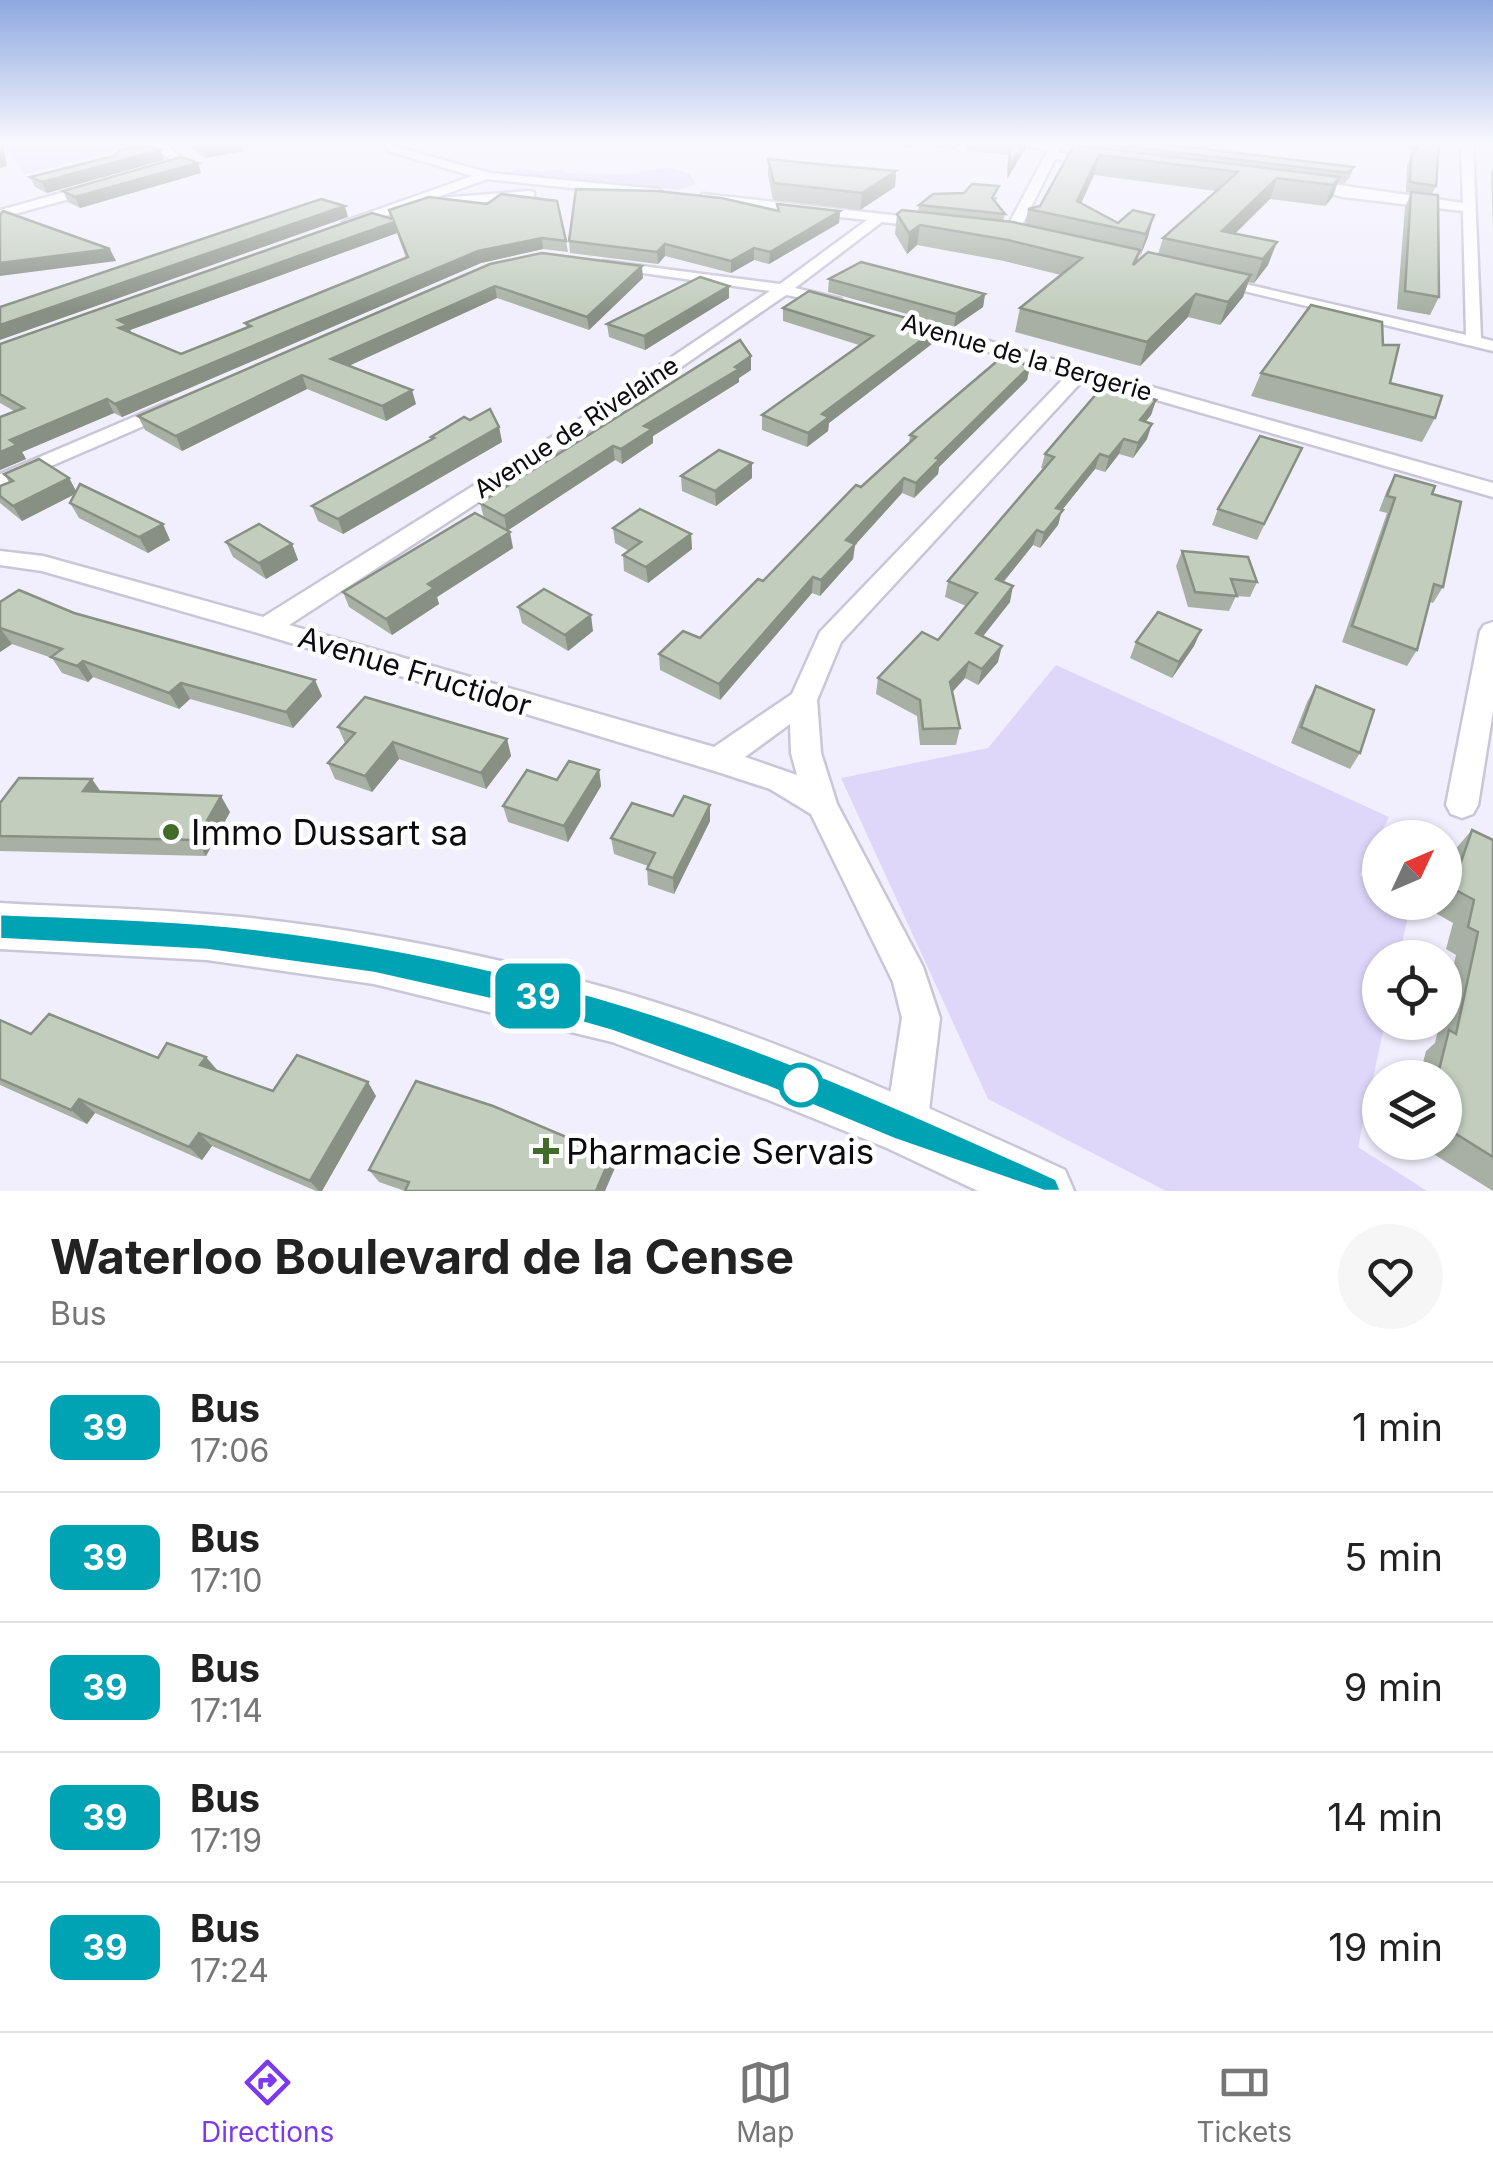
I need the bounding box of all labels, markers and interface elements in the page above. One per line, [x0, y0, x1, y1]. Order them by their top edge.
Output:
street label: Avenue de la Bergerie [898, 307, 1156, 407]
street label: Avenue de Rivelaine [468, 350, 684, 504]
street label: Avenue Fructidor [294, 618, 536, 724]
place label: Immo Dussart sa [191, 811, 468, 853]
north arrow [1362, 820, 1462, 920]
map controls [1362, 820, 1462, 1160]
marker: Immo Dussart sa [160, 821, 182, 843]
button: locate [1362, 940, 1462, 1040]
line badge: 39 [493, 964, 583, 1028]
text: 39 [515, 975, 561, 1017]
button: layers [1362, 1060, 1462, 1160]
unlabelled marker [780, 1064, 822, 1106]
place label: Pharmacie Servais [566, 1130, 874, 1172]
marker: Pharmacie Servais [535, 1140, 557, 1162]
button: heart [1338, 1224, 1443, 1329]
text: Waterloo Boulevard de la Cense [50, 1227, 794, 1286]
text: Bus [50, 1294, 107, 1333]
text: Bus [190, 1385, 260, 1431]
text: 1 min [1352, 1404, 1443, 1450]
text: 39 [82, 1406, 128, 1448]
text: 17:06 [190, 1431, 269, 1470]
text: Bus [190, 1515, 260, 1561]
text: 5 min [1344, 1534, 1443, 1580]
text: 39 [82, 1536, 128, 1578]
text: 17:10 [190, 1561, 262, 1600]
text: Bus [190, 1645, 260, 1691]
text: 9 min [1344, 1664, 1443, 1710]
text: 39 [82, 1666, 128, 1708]
text: 17:14 [190, 1691, 263, 1730]
text: Bus [190, 1775, 260, 1821]
text: 14 min [1327, 1794, 1443, 1840]
text: 39 [82, 1796, 128, 1838]
text: 17:19 [190, 1821, 262, 1860]
text: Bus [190, 1905, 260, 1951]
text: 19 min [1328, 1924, 1443, 1970]
text: 39 [82, 1926, 128, 1968]
text: 17:24 [190, 1951, 269, 1990]
tab: Directions [201, 2055, 334, 2149]
tab: Map [736, 2055, 794, 2149]
tab: Tickets [1196, 2055, 1292, 2149]

